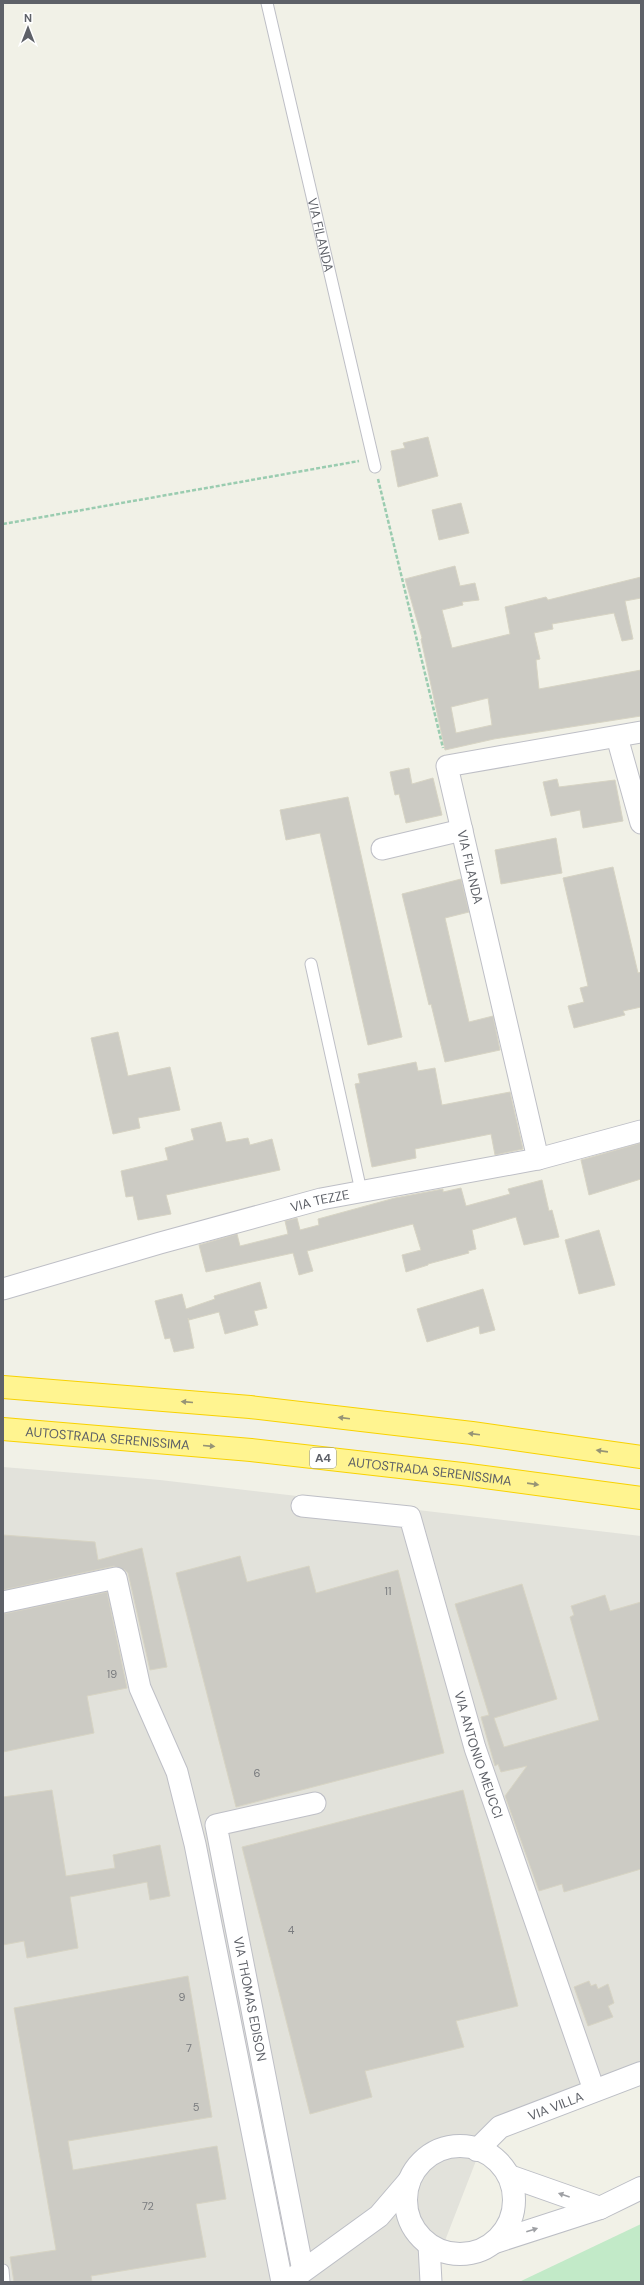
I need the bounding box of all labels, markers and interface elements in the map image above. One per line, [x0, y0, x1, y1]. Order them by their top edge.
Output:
north arrow [8, 8, 48, 48]
text: N [24, 11, 32, 25]
street label: VIA FILANDA [304, 196, 338, 274]
street label: VIA FILANDA [453, 828, 487, 906]
street label: VIA TEZZE [288, 1185, 351, 1216]
one-way arrow [181, 1399, 193, 1406]
one-way arrow [338, 1415, 351, 1422]
street label: AUTOSTRADA SERENISSIMA [25, 1422, 191, 1453]
one-way arrow [468, 1431, 480, 1437]
one-way arrow [203, 1443, 215, 1450]
road number: A4 [310, 1448, 336, 1468]
one-way arrow [596, 1448, 608, 1454]
street label: AUTOSTRADA SERENISSIMA [347, 1453, 513, 1489]
one-way arrow [527, 1481, 539, 1487]
house number: 11 [385, 1584, 391, 1598]
house number: 19 [107, 1667, 117, 1681]
street label: VIA ANTONIO MEUCCI [451, 1689, 507, 1820]
house number: 6 [254, 1766, 261, 1780]
house number: 4 [288, 1923, 295, 1937]
street label: VIA THOMAS EDISON [230, 1935, 270, 2063]
house number: 9 [179, 1990, 186, 2004]
house number: 7 [186, 2041, 192, 2055]
street label: VIA VILLA [525, 2087, 586, 2124]
house number: 5 [193, 2100, 200, 2114]
one-way arrow [557, 2192, 569, 2198]
house number: 72 [142, 2199, 154, 2213]
one-way arrow [526, 2227, 538, 2233]

